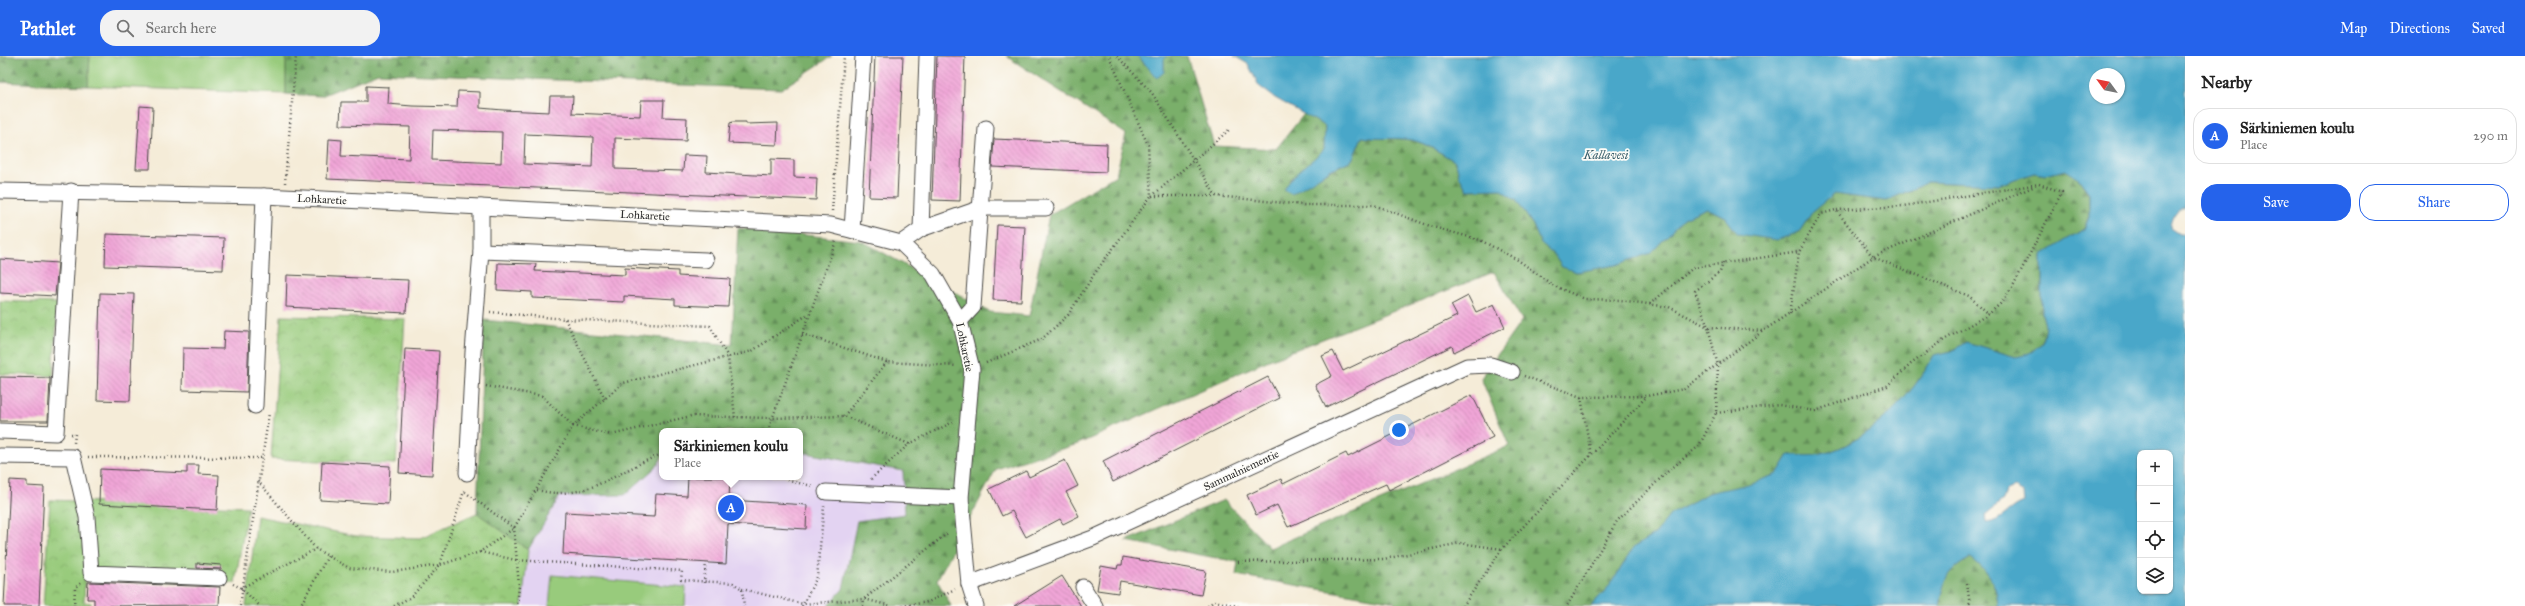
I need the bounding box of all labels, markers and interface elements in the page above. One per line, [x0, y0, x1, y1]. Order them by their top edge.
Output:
search box [100, 10, 380, 46]
text: Pathlet [20, 17, 76, 40]
icon: search [114, 17, 136, 39]
text: Search here [146, 19, 217, 37]
text: Map [2340, 20, 2367, 37]
text: Directions [2389, 20, 2450, 37]
text: Saved [2472, 20, 2505, 37]
north arrow [2089, 68, 2125, 104]
text: Nearby [2201, 72, 2252, 93]
text: Särkiniemen koulu [2240, 119, 2355, 137]
text: A [2211, 128, 2219, 144]
text: 290 m [2473, 128, 2508, 144]
text: Place [2240, 137, 2267, 153]
water label: Kallavesi [1583, 148, 1629, 162]
button: Save [2201, 184, 2351, 221]
button: Share [2359, 184, 2509, 221]
street label: Lohkaretie [297, 192, 348, 207]
street label: Lohkaretie [620, 208, 671, 223]
street label: Lohkaretie [953, 321, 976, 373]
your location [1389, 420, 1409, 440]
popup [659, 428, 803, 480]
text: Särkiniemen koulu [674, 437, 788, 455]
street label: Sammalniementie [1201, 447, 1281, 494]
map controls [2137, 450, 2173, 594]
button: + [2137, 450, 2173, 486]
text: Place [674, 455, 701, 471]
button: − [2137, 486, 2173, 522]
pin: A [718, 493, 744, 523]
button: locate [2137, 522, 2173, 558]
button: layers [2137, 558, 2173, 594]

